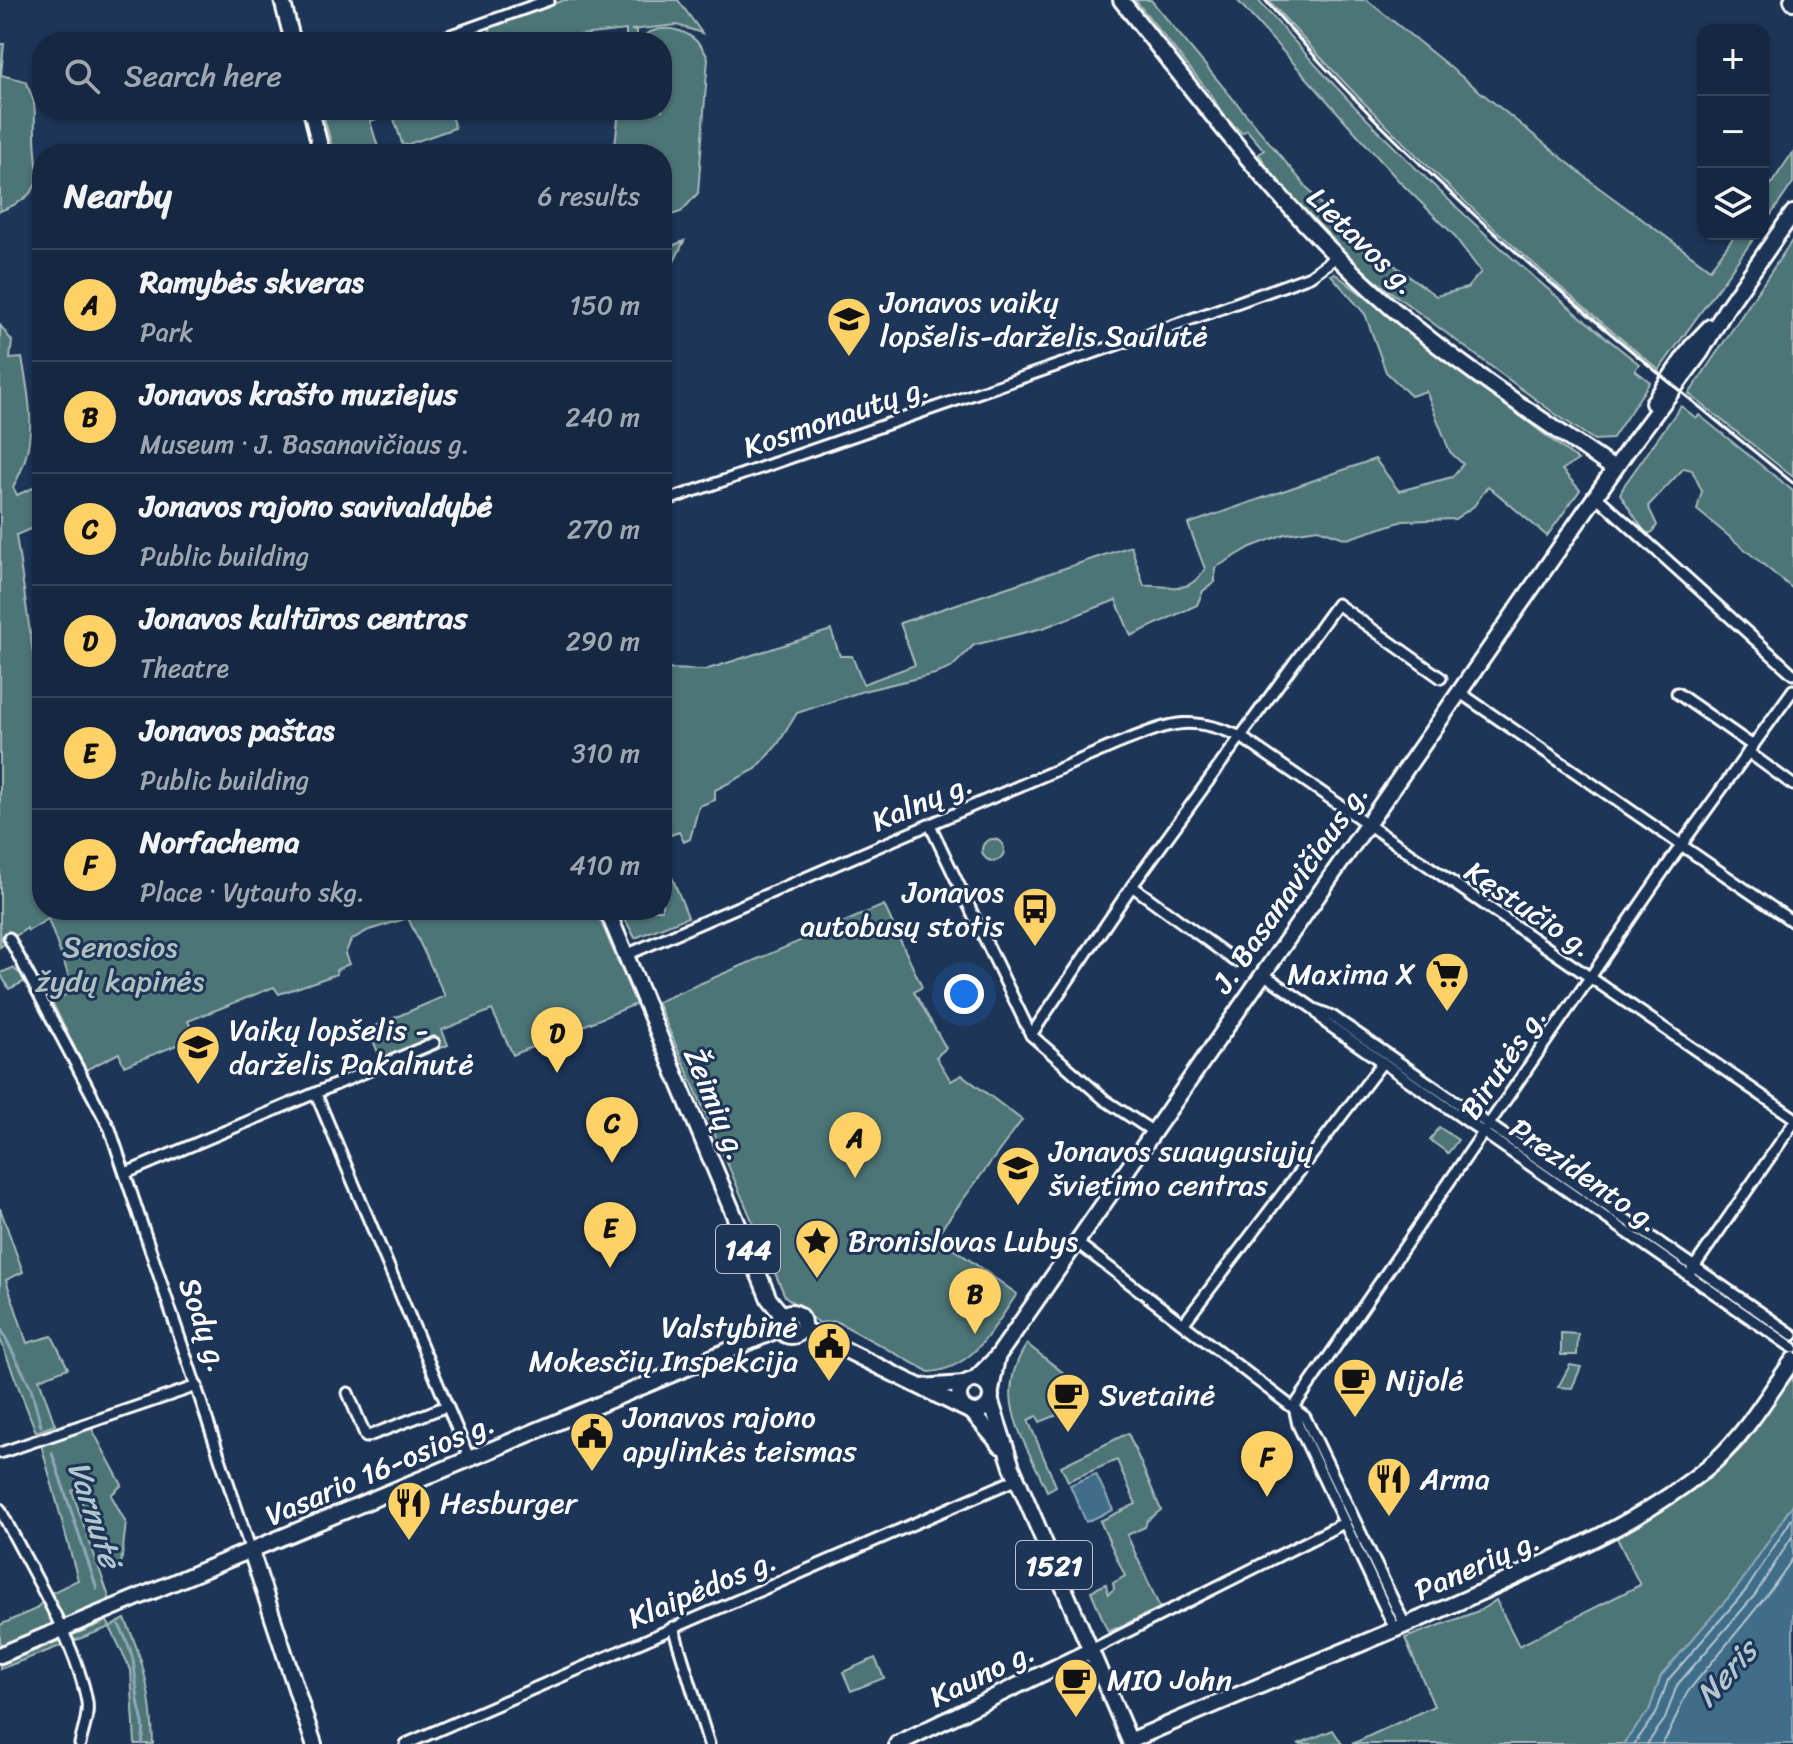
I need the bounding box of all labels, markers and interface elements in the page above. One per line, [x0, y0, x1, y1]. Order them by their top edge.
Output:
map controls [1697, 24, 1769, 240]
button: + [1697, 24, 1769, 96]
search box [32, 32, 672, 120]
text: Search here [124, 49, 282, 103]
icon: search [60, 54, 104, 98]
button: − [1697, 96, 1769, 168]
text: Nearby [64, 166, 172, 226]
button: layers [1697, 168, 1769, 240]
text: 6 results [538, 173, 640, 219]
street label: Lietavos g. [1293, 173, 1431, 309]
text: Ramybės skveras [140, 255, 364, 309]
place label: Jonavos vaikų lopšelis-darželis Saulutė [879, 275, 1208, 363]
text: A [81, 282, 99, 328]
text: 150 m [570, 282, 640, 328]
school or university icon: Jonavos vaikų lopšelis-darželis Saulutė [825, 295, 873, 358]
text: Park [140, 309, 193, 355]
street label: Kosmonautų g. [735, 360, 937, 474]
text: Jonavos krašto muziejus [140, 367, 457, 421]
text: B [82, 394, 98, 440]
text: 240 m [566, 394, 640, 440]
text: Museum · J. Basanavičiaus g. [140, 421, 470, 467]
text: Jonavos rajono savivaldybė [140, 479, 492, 533]
text: C [82, 506, 98, 552]
text: 270 m [567, 506, 640, 552]
text: Public building [140, 533, 309, 579]
text: Jonavos kultūros centras [140, 591, 467, 645]
text: D [82, 618, 98, 664]
text: 290 m [566, 618, 640, 664]
text: Theatre [140, 645, 229, 691]
text: Jonavos paštas [140, 703, 335, 757]
text: E [83, 730, 97, 776]
text: 310 m [571, 730, 640, 776]
street label: Kalnų g. [863, 756, 981, 848]
text: Public building [140, 757, 309, 803]
street label: J. Basanavičiaus g. [1196, 771, 1383, 1006]
text: Norfachema [140, 815, 300, 869]
text: F [83, 842, 97, 888]
text: 410 m [569, 842, 640, 888]
street label: Kęstučio g. [1453, 846, 1605, 972]
place label: Jonavos autobusų stotis [800, 865, 1005, 953]
text: Place · Vytauto skg. [140, 869, 365, 915]
bus stop icon: Jonavos autobusų stotis [1011, 885, 1059, 948]
park label: Senosios žydų kapinės [34, 920, 205, 1008]
place label: Maxima X [1287, 947, 1416, 1001]
supermarket icon: Maxima X [1423, 950, 1471, 1013]
your location [944, 974, 984, 1014]
street label: Birutės g. [1445, 995, 1561, 1131]
place label: Vaikų lopšelis - darželis Pakalnutė [229, 1003, 474, 1091]
pin: D [531, 1007, 583, 1073]
school or university icon: Vaikų lopšelis - darželis Pakalnutė [174, 1023, 222, 1086]
street label: Žeimių g. [668, 1038, 764, 1170]
pin: C [586, 1097, 638, 1163]
street label: Prezidento g. [1498, 1103, 1672, 1247]
pin: A [829, 1112, 881, 1178]
place label: Jonavos suaugusiųjų švietimo centras [1048, 1124, 1313, 1212]
school or university icon: Jonavos suaugusiųjų švietimo centras [994, 1144, 1042, 1207]
pin: E [584, 1202, 636, 1268]
place label: Bronislovas Lubys [848, 1214, 1079, 1268]
place icon: Bronislovas Lubys [793, 1217, 841, 1280]
road number: 144 [716, 1225, 780, 1273]
pin: B [949, 1268, 1001, 1334]
street label: Sodų g. [163, 1270, 245, 1380]
place label: Valstybinė Mokesčių Inspekcija [529, 1300, 798, 1388]
public building icon: Valstybinė Mokesčių Inspekcija [805, 1320, 853, 1383]
place label: Nijolė [1386, 1353, 1464, 1407]
cafe icon: Nijolė [1331, 1356, 1379, 1419]
place label: Svetainė [1099, 1368, 1215, 1422]
cafe icon: Svetainė [1044, 1371, 1092, 1434]
place label: Jonavos rajono apylinkės teismas [622, 1390, 857, 1478]
street label: Vasario 16-osios g. [256, 1396, 504, 1542]
public building icon: Jonavos rajono apylinkės teismas [568, 1410, 616, 1473]
pin: F [1241, 1431, 1293, 1497]
place label: Arma [1419, 1452, 1490, 1506]
water label: Varnutė [50, 1453, 140, 1578]
restaurant icon: Arma [1365, 1455, 1413, 1518]
place label: Hesburger [440, 1476, 578, 1530]
restaurant icon: Hesburger [385, 1479, 433, 1542]
street label: Panerių g. [1405, 1513, 1549, 1617]
street label: Klaipėdos g. [619, 1533, 785, 1645]
road number: 1521 [1016, 1541, 1092, 1589]
water label: Neris [1680, 1624, 1775, 1720]
street label: Kauno g. [920, 1625, 1044, 1723]
place label: MIO John [1107, 1653, 1232, 1707]
cafe icon: MIO John [1052, 1656, 1100, 1719]

